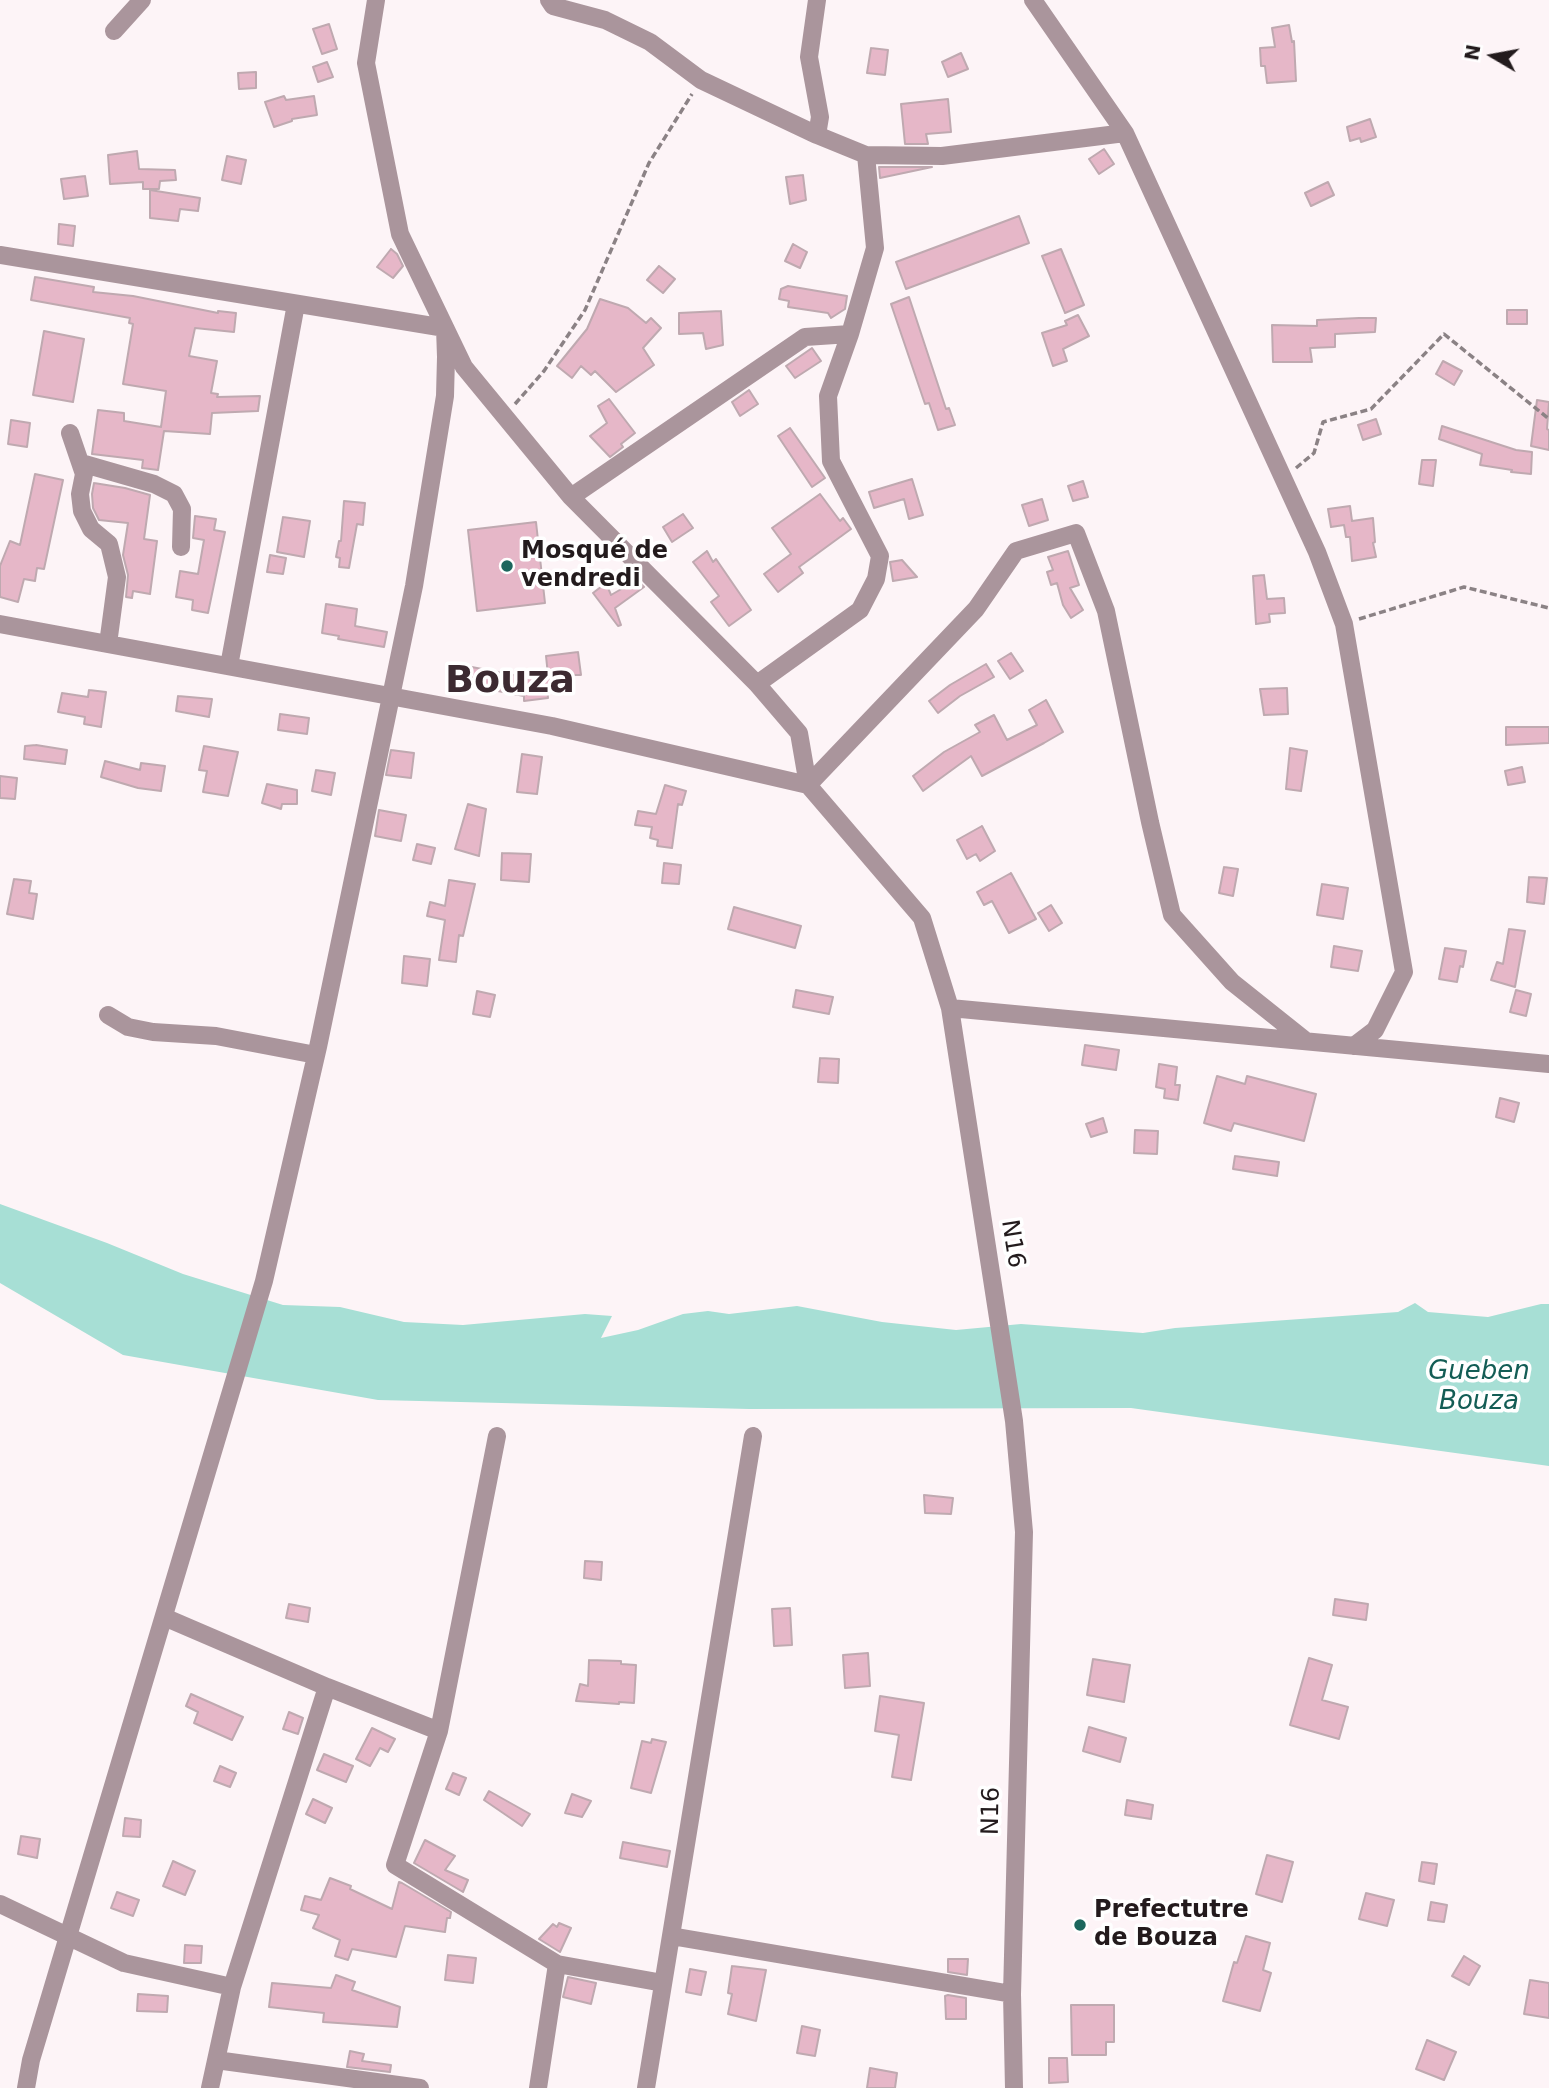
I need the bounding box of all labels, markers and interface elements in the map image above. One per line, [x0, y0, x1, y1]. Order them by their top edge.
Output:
north arrow [1458, 21, 1528, 91]
text: N [1460, 43, 1485, 62]
place label: Mosqué de vendredi [521, 538, 668, 594]
marker: Mosqué de vendredi [499, 558, 515, 574]
district label: Bouza [445, 659, 575, 705]
street label: N16 [994, 1218, 1030, 1270]
water label: Gueben Bouza [1428, 1356, 1530, 1418]
street label: N16 [977, 1787, 1007, 1835]
place label: Prefectutre de Bouza [1094, 1897, 1249, 1953]
marker: Prefectutre de Bouza [1072, 1917, 1088, 1933]

